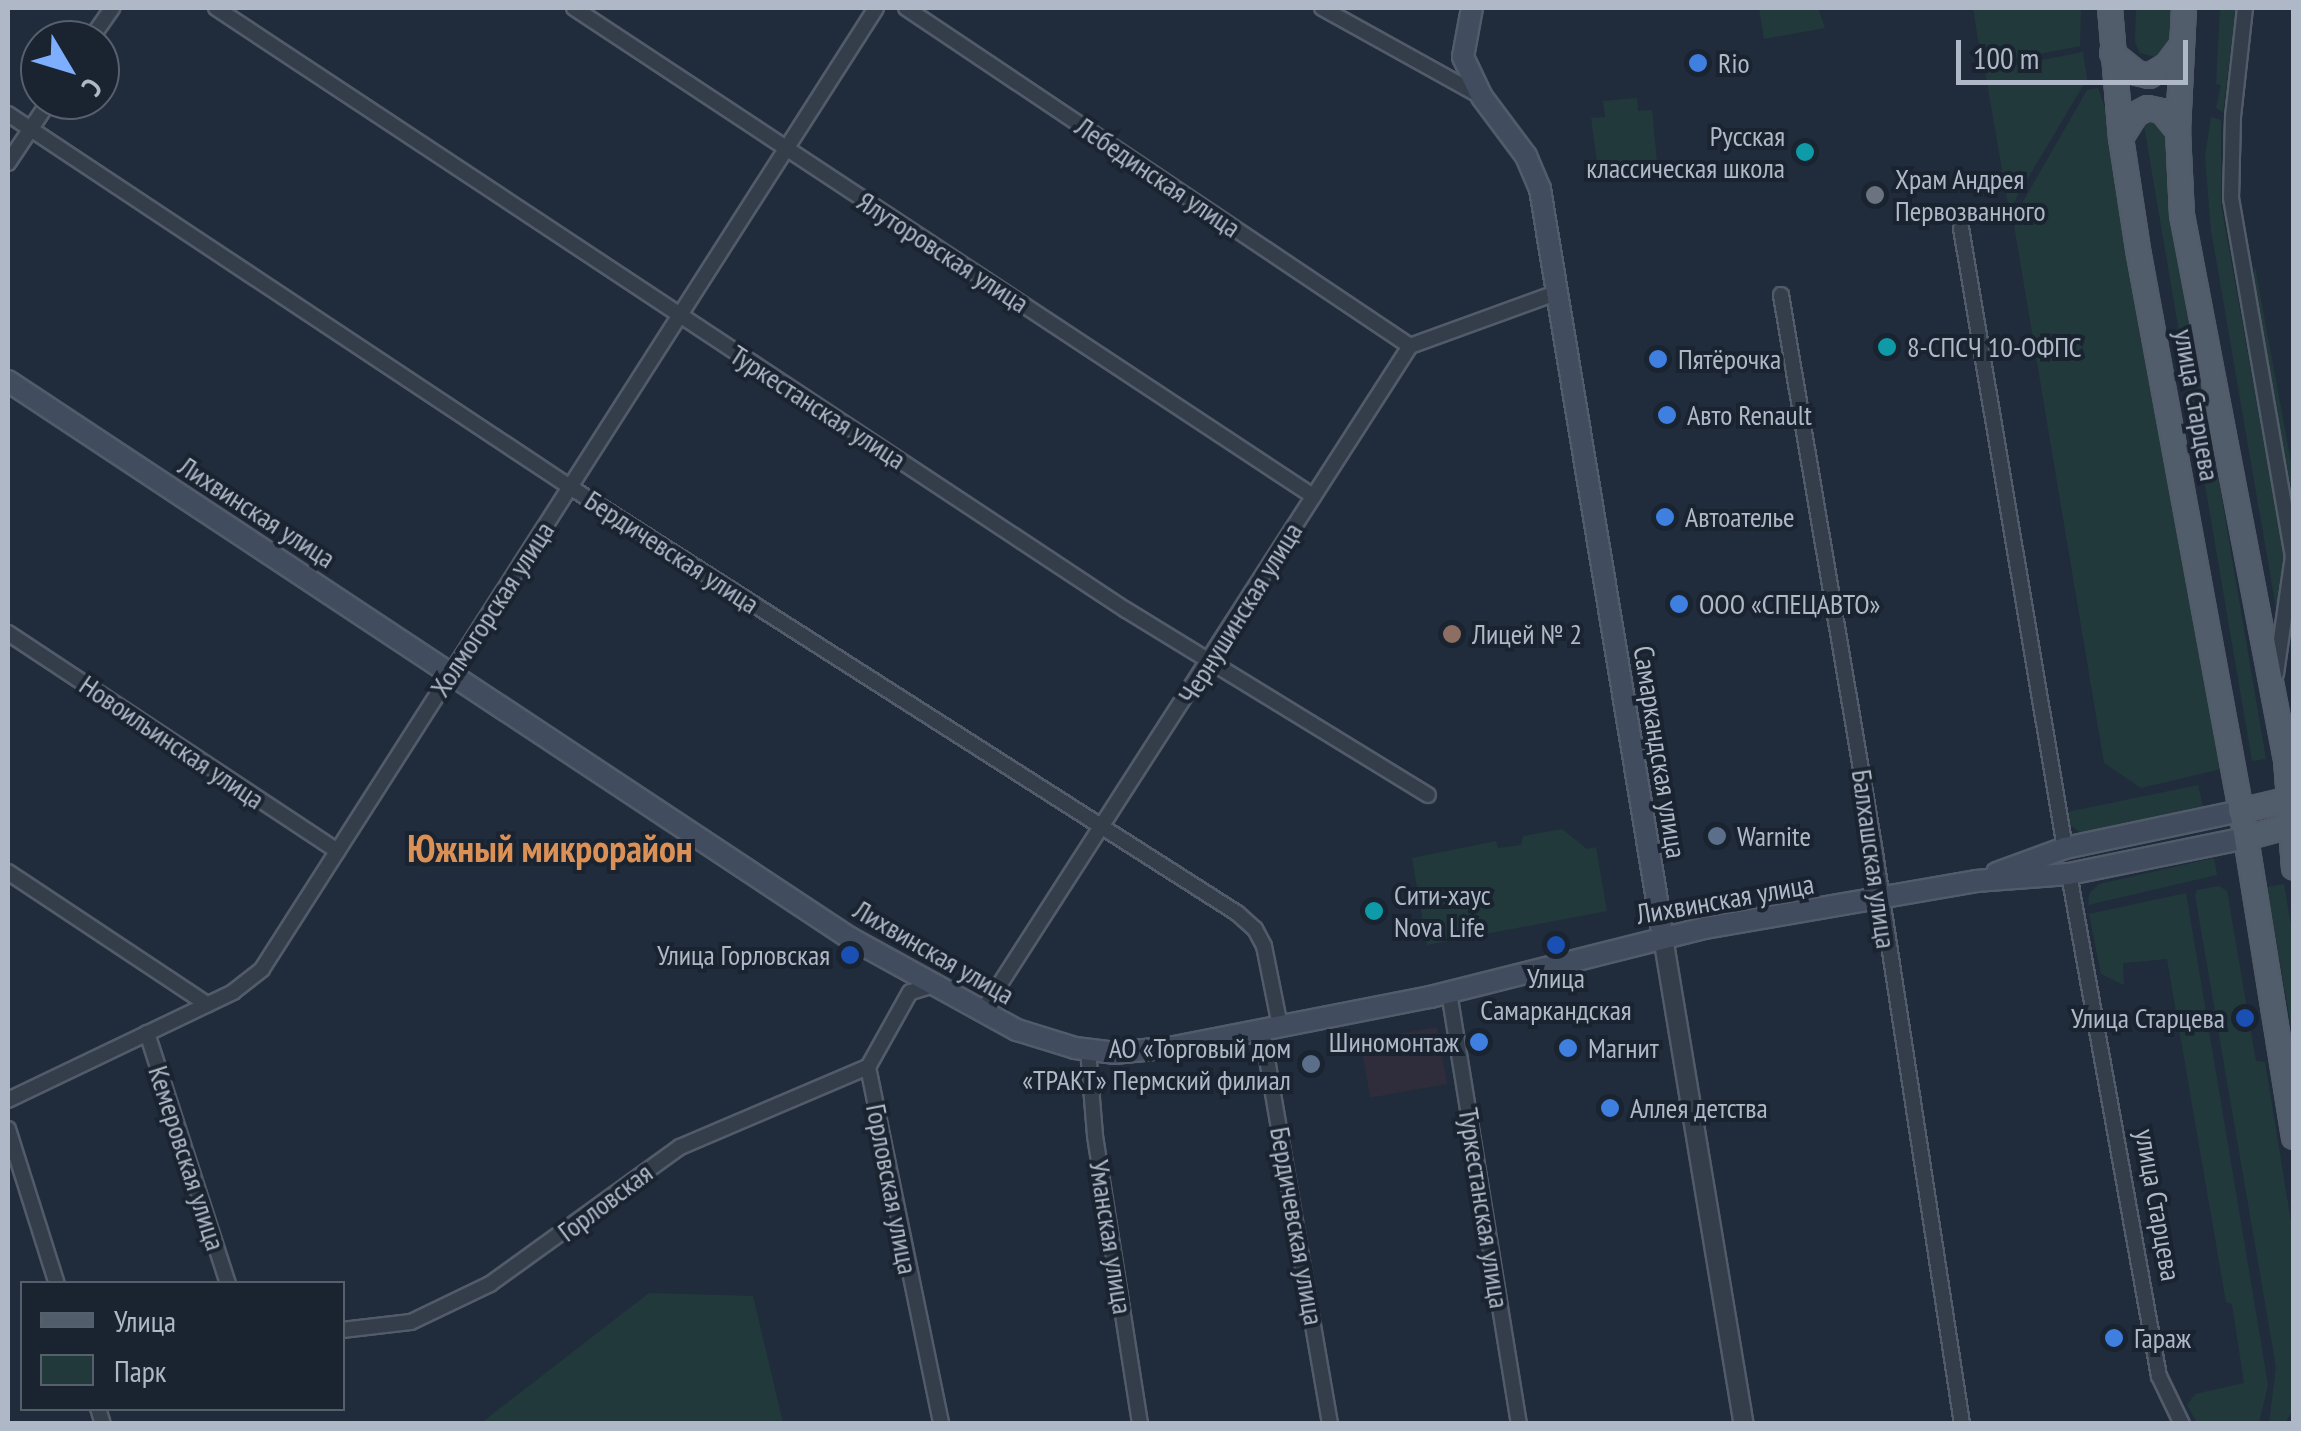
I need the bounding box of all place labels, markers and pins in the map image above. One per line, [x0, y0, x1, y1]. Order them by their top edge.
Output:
place label: Rio [1718, 46, 1750, 80]
marker: Rio [1687, 52, 1709, 74]
place label: Русская классическая школа [1586, 119, 1785, 185]
marker: Русская классическая школа [1794, 141, 1816, 163]
place label: Храм Андрея Первозванного [1895, 162, 2046, 228]
marker: Храм Андрея Первозванного [1864, 184, 1886, 206]
place label: 8-СПСЧ 10-ОФПС [1907, 330, 2082, 364]
marker: 8-СПСЧ 10-ОФПС [1876, 336, 1898, 358]
place label: Пятёрочка [1678, 342, 1781, 376]
marker: Пятёрочка [1647, 348, 1669, 370]
place label: Авто Renault [1687, 398, 1812, 432]
marker: Авто Renault [1656, 404, 1678, 426]
place label: Автоателье [1685, 500, 1794, 534]
marker: Автоателье [1654, 506, 1676, 528]
place label: ООО «СПЕЦАВТО» [1699, 587, 1880, 621]
marker: ООО «СПЕЦАВТО» [1668, 593, 1690, 615]
place label: Лицей № 2 [1472, 617, 1582, 651]
marker: Лицей № 2 [1441, 623, 1463, 645]
place label: Warnite [1737, 819, 1811, 853]
marker: Warnite [1706, 825, 1728, 847]
place label: Сити-хаус Nova Life [1394, 878, 1491, 944]
marker: Сити-хаус Nova Life [1363, 900, 1385, 922]
marker: Улица Самаркандская [1545, 934, 1567, 956]
place label: Улица Горловская [657, 938, 830, 972]
marker: Улица Горловская [839, 944, 861, 966]
place label: Улица Самаркандская [1480, 961, 1632, 1027]
place label: Улица Старцева [2071, 1001, 2225, 1035]
marker: Улица Старцева [2234, 1007, 2256, 1029]
place label: Шинoмонтаж [1329, 1025, 1459, 1059]
place label: АО «Торговый дом «ТРАКТ» Пермский филиал [1022, 1031, 1291, 1097]
marker: Шинoмонтаж [1468, 1031, 1490, 1053]
place label: Магнит [1588, 1031, 1659, 1065]
marker: Магнит [1557, 1037, 1579, 1059]
marker: АО «Торговый дом «ТРАКТ» Пермский филиал [1300, 1053, 1322, 1075]
place label: Аллея детства [1630, 1091, 1768, 1125]
marker: Аллея детства [1599, 1097, 1621, 1119]
place label: Гараж [2134, 1321, 2191, 1355]
marker: Гараж [2103, 1327, 2125, 1349]

